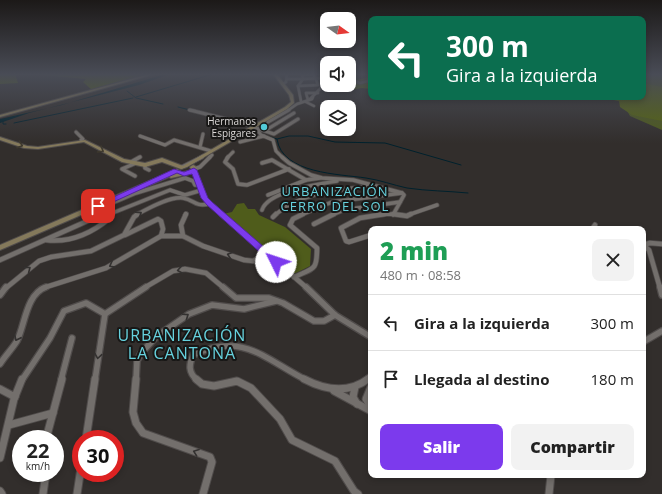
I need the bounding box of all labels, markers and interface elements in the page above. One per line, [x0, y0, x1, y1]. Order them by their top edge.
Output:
north arrow [320, 12, 356, 48]
map controls [320, 12, 356, 136]
text: 300 m [446, 27, 529, 65]
icon: left [380, 32, 432, 84]
button: sound [320, 56, 356, 92]
text: Gira a la izquierda [446, 63, 598, 87]
button: layers [320, 100, 356, 136]
place label: Hermanos Espigares [207, 114, 256, 140]
marker: Hermanos Espigares [259, 122, 269, 132]
one-way arrow [16, 140, 23, 149]
one-way arrow [97, 145, 104, 152]
district label: URBANIZACIÓN CERRO DEL SOL [281, 182, 389, 215]
pin [81, 189, 115, 223]
icon: arrive [87, 195, 109, 217]
one-way arrow [135, 211, 142, 218]
text: 2 min [380, 234, 448, 267]
button: close [592, 239, 634, 281]
position arrow [255, 241, 297, 283]
one-way arrow [227, 251, 234, 260]
one-way arrow [109, 260, 116, 267]
one-way arrow [176, 265, 183, 274]
one-way arrow [24, 266, 31, 273]
text: 480 m · 08:58 [380, 266, 461, 284]
icon: left [380, 312, 402, 334]
text: Gira a la izquierda [414, 313, 550, 333]
text: 300 m [590, 313, 634, 333]
one-way arrow [182, 314, 189, 321]
district label: URBANIZACIÓN LA CANTONA [118, 324, 246, 364]
one-way arrow [14, 333, 22, 341]
one-way arrow [94, 353, 103, 359]
icon: arrive [380, 368, 402, 390]
text: Llegada al destino [414, 369, 549, 389]
text: 180 m [590, 369, 634, 389]
button: Salir [380, 424, 503, 470]
button: Compartir [511, 424, 634, 470]
speed limit sign: 30 [72, 430, 124, 482]
text: 22 [27, 437, 49, 464]
one-way arrow [193, 449, 200, 457]
text: km/h [26, 459, 50, 473]

